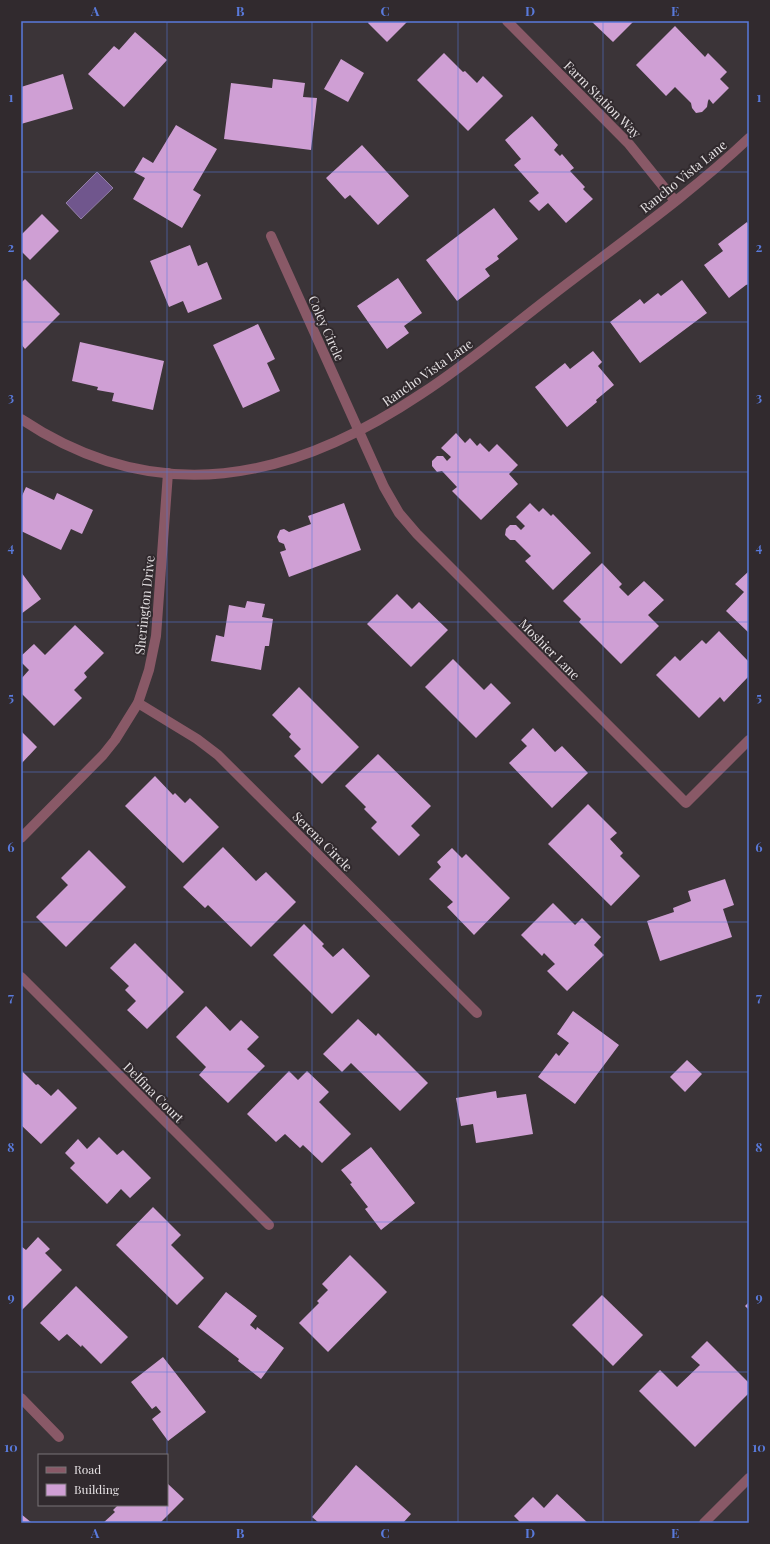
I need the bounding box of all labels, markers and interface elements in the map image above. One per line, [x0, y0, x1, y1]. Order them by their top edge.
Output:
text: A [90, 2, 100, 19]
text: B [236, 2, 245, 19]
text: C [380, 2, 390, 19]
text: D [525, 2, 535, 19]
text: E [671, 2, 679, 19]
street label: Farm Station Way [561, 57, 646, 142]
text: 1 [9, 88, 14, 105]
text: 1 [757, 88, 762, 105]
street label: Rancho Vista Lane [636, 136, 730, 216]
text: 2 [8, 238, 15, 255]
text: 2 [756, 238, 763, 255]
street label: Coley Circle [305, 292, 349, 364]
street label: Rancho Vista Lane [378, 334, 476, 410]
text: 3 [8, 388, 14, 405]
text: 3 [756, 388, 762, 405]
text: 4 [8, 538, 15, 555]
text: 4 [756, 538, 763, 555]
street label: Sherington Drive [130, 554, 158, 656]
street label: Moshier Lane [516, 615, 584, 683]
text: 5 [8, 688, 14, 705]
text: 5 [756, 688, 762, 705]
street label: Serena Circle [289, 807, 357, 875]
text: 6 [7, 838, 15, 855]
text: 6 [755, 838, 763, 855]
text: 7 [8, 988, 14, 1005]
text: 7 [756, 988, 762, 1005]
street label: Delfina Court [120, 1058, 188, 1126]
text: 8 [7, 1138, 15, 1155]
text: 8 [755, 1138, 763, 1155]
text: 9 [7, 1288, 15, 1305]
text: 9 [755, 1288, 763, 1305]
text: 10 [4, 1438, 18, 1455]
text: 10 [752, 1438, 766, 1455]
legend [38, 1454, 168, 1506]
text: Road [74, 1461, 101, 1477]
text: Building [74, 1481, 120, 1497]
text: A [90, 1524, 100, 1541]
text: B [236, 1524, 245, 1541]
text: C [380, 1524, 390, 1541]
text: D [525, 1524, 535, 1541]
text: E [671, 1524, 679, 1541]

